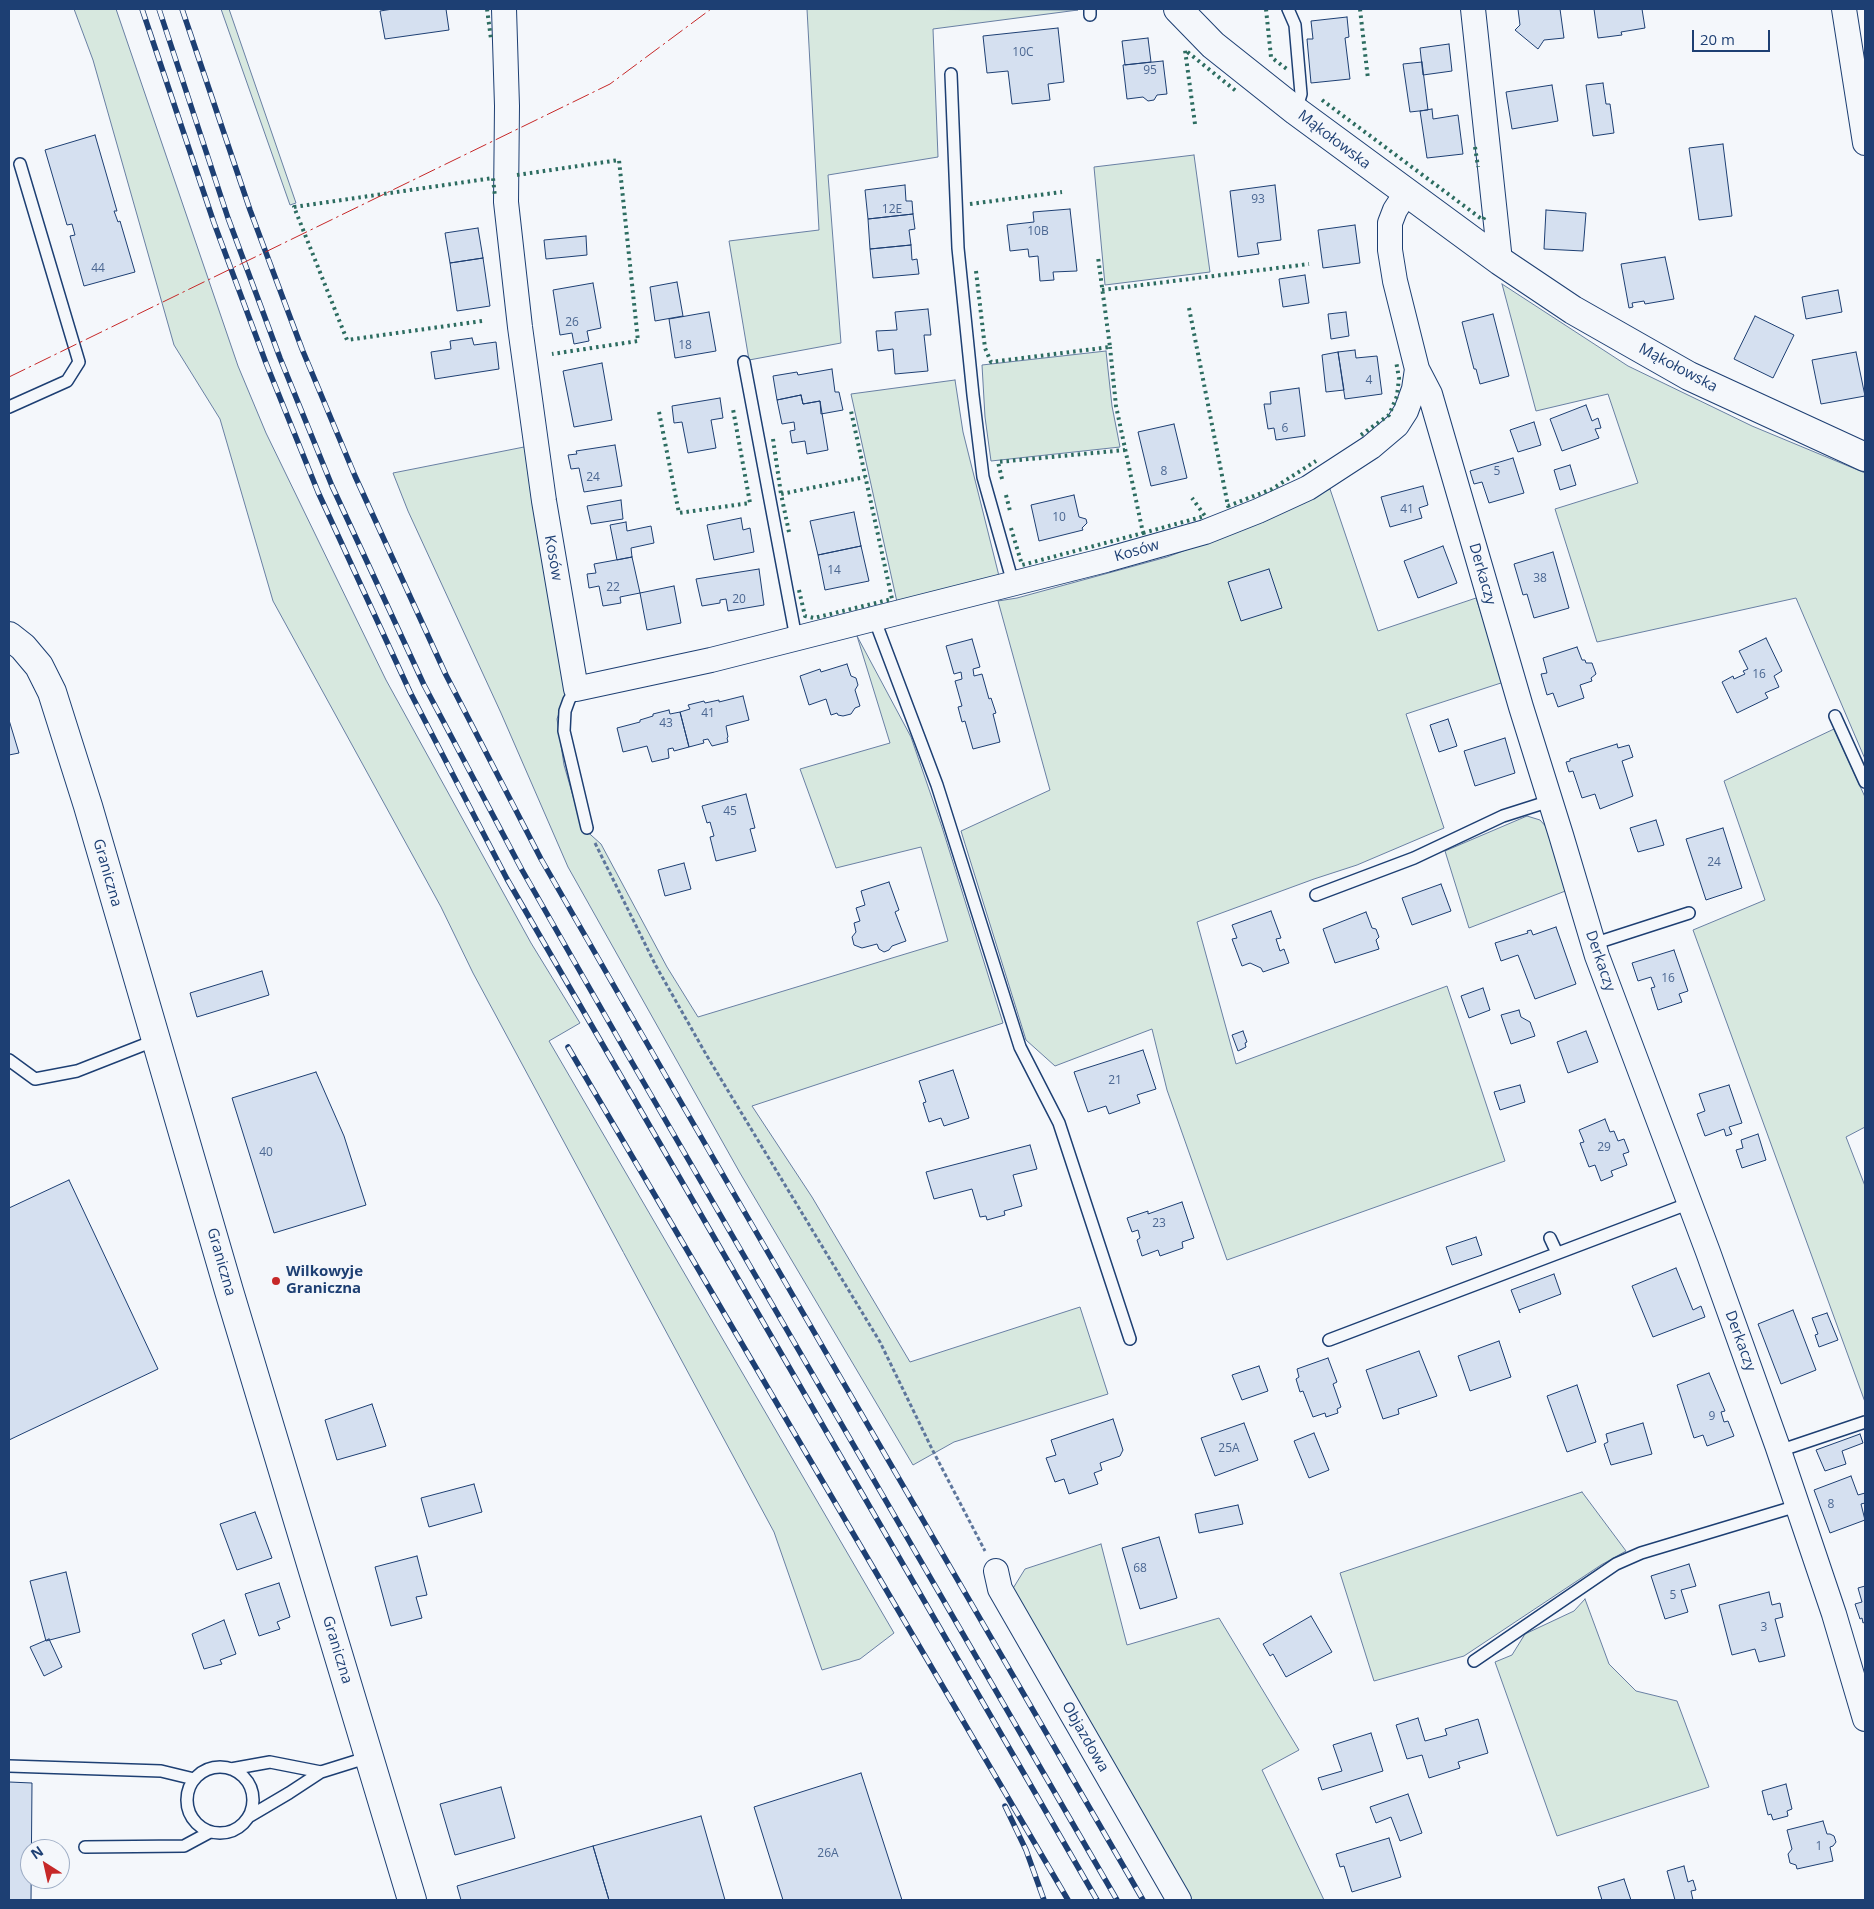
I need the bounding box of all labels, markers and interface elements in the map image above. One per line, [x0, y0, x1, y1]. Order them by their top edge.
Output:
scale bar [1694, 20, 1772, 52]
text: 20 m [1700, 29, 1735, 49]
house number: 10C [1012, 46, 1034, 60]
house number: 95 [1143, 64, 1157, 78]
street label: Mąkołowska [1294, 107, 1374, 173]
house number: 93 [1251, 193, 1265, 207]
house number: 12E [882, 203, 902, 217]
house number: 10B [1027, 225, 1049, 239]
house number: 44 [91, 262, 105, 276]
house number: 26 [565, 316, 579, 330]
house number: 18 [678, 339, 692, 353]
street label: Mąkołowska [1636, 340, 1720, 396]
house number: 4 [1366, 374, 1372, 388]
house number: 6 [1282, 422, 1288, 436]
house number: 8 [1161, 465, 1167, 479]
house number: 5 [1494, 465, 1500, 479]
house number: 24 [586, 471, 600, 485]
house number: 41 [1400, 503, 1414, 517]
house number: 10 [1052, 511, 1066, 525]
street label: Kosów [540, 534, 566, 582]
street label: Kosów [1112, 536, 1162, 566]
street label: Derkaczy [1465, 541, 1499, 607]
house number: 14 [827, 564, 841, 578]
house number: 38 [1533, 572, 1547, 586]
house number: 22 [606, 581, 620, 595]
house number: 20 [732, 593, 746, 607]
house number: 16 [1752, 668, 1766, 682]
house number: 41 [701, 707, 715, 721]
house number: 43 [659, 717, 673, 731]
house number: 45 [723, 805, 737, 819]
street label: Graniczna [89, 837, 125, 909]
house number: 24 [1707, 856, 1721, 870]
street label: Derkaczy [1581, 928, 1619, 994]
house number: 16 [1661, 972, 1675, 986]
house number: 21 [1108, 1074, 1122, 1088]
house number: 29 [1597, 1141, 1611, 1155]
house number: 40 [259, 1146, 273, 1160]
house number: 23 [1152, 1217, 1166, 1231]
street label: Graniczna [203, 1226, 239, 1298]
place label: Wilkowyje Graniczna [286, 1263, 363, 1298]
marker: Wilkowyje Graniczna [270, 1275, 282, 1287]
street label: Derkaczy [1721, 1308, 1759, 1374]
house number: 9 [1709, 1410, 1715, 1424]
house number: 25A [1218, 1442, 1240, 1456]
house number: 8 [1828, 1498, 1834, 1512]
house number: 68 [1133, 1562, 1147, 1576]
house number: 5 [1670, 1589, 1676, 1603]
street label: Graniczna [318, 1614, 356, 1686]
house number: 3 [1761, 1621, 1767, 1635]
street label: Objazdowa [1058, 1699, 1112, 1775]
north arrow [20, 1839, 70, 1889]
house number: 1 [1816, 1840, 1822, 1854]
text: N [27, 1841, 47, 1863]
house number: 26A [817, 1847, 839, 1861]

